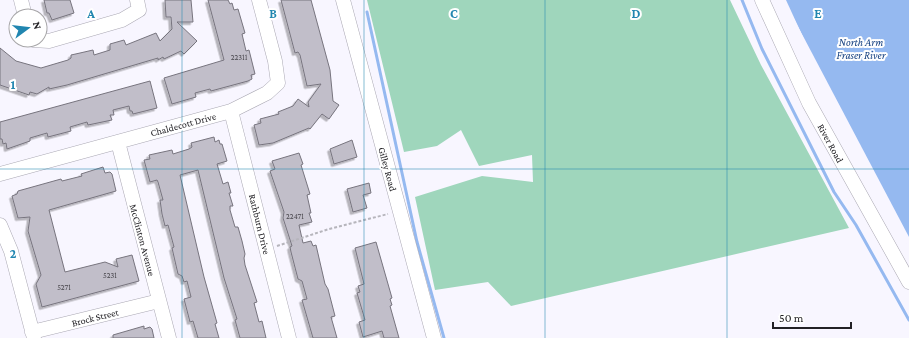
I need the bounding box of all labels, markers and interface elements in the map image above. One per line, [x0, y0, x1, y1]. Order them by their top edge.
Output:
text: A [86, 6, 95, 21]
text: B [269, 6, 277, 21]
text: C [450, 6, 458, 21]
text: D [632, 6, 641, 21]
text: E [814, 6, 822, 21]
north arrow [8, 8, 48, 48]
text: N [31, 20, 45, 31]
water label: North Arm Fraser River [836, 36, 887, 61]
house number: 22311 [231, 53, 248, 62]
text: 1 [11, 77, 16, 92]
street label: Chaldecott Drive [149, 110, 218, 139]
street label: River Road [815, 122, 846, 165]
street label: Gilley Road [376, 146, 399, 193]
street label: Rathburn Drive [247, 193, 272, 256]
street label: McClinton Avenue [128, 203, 158, 278]
house number: 22471 [286, 212, 304, 221]
text: 2 [10, 246, 17, 261]
house number: 5231 [103, 271, 117, 280]
house number: 5271 [57, 283, 71, 292]
scale bar [773, 304, 851, 330]
street label: Brock Street [71, 306, 120, 329]
text: 50 m [779, 311, 804, 325]

